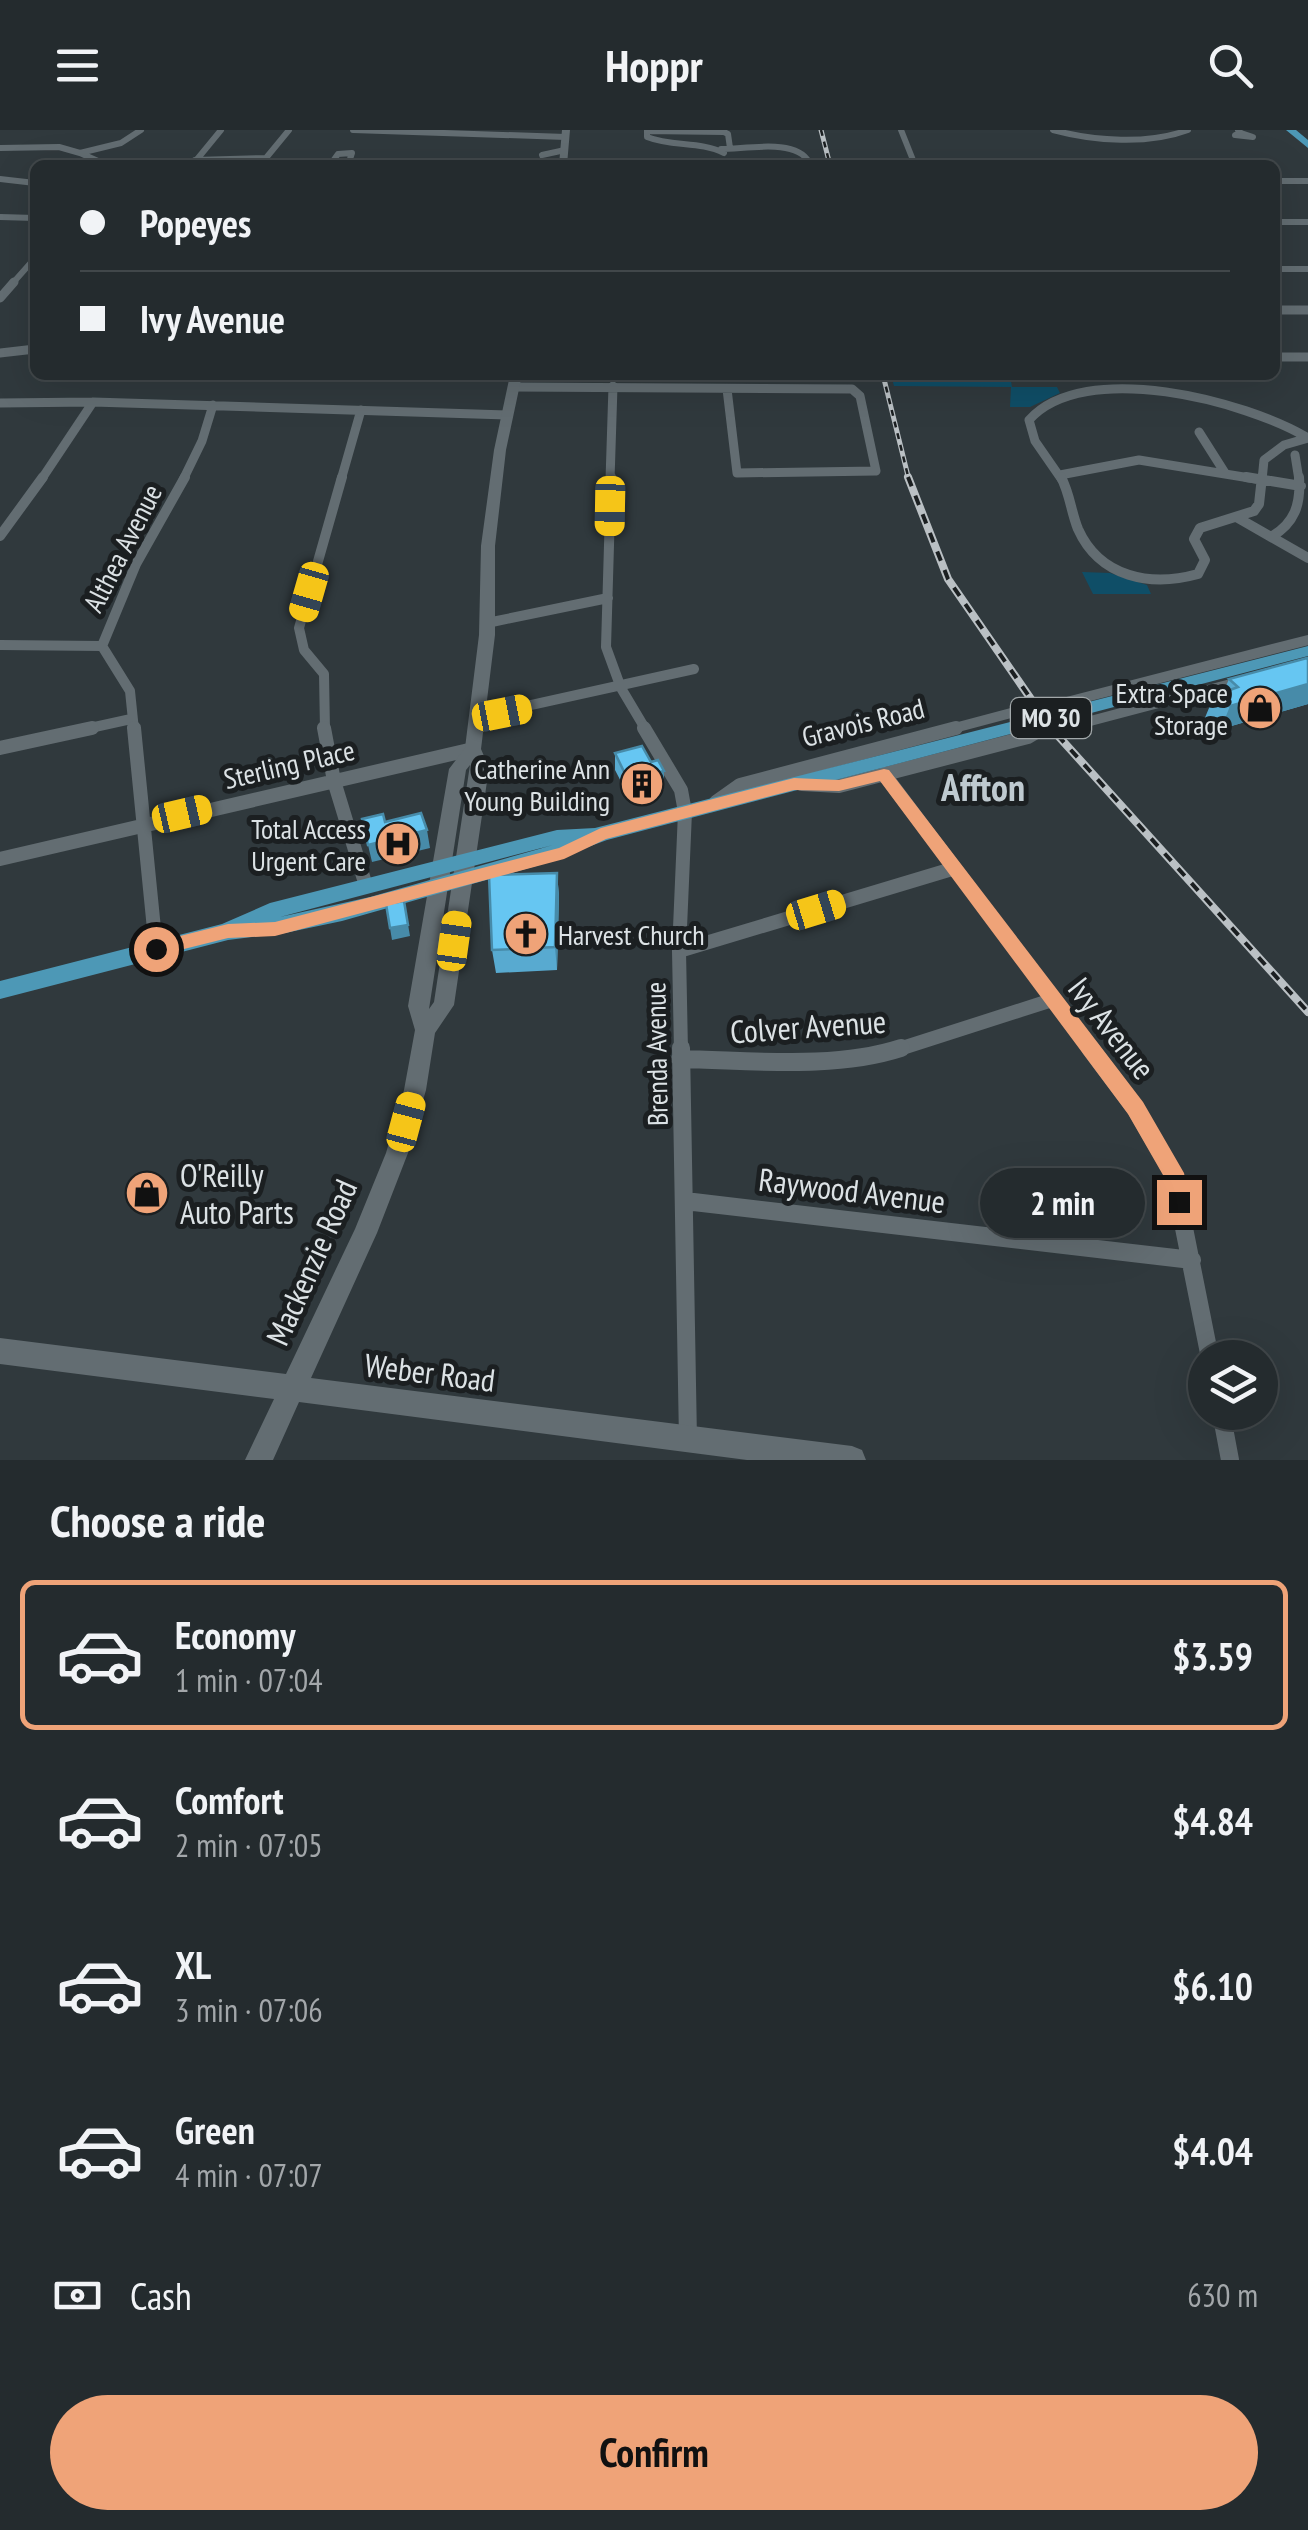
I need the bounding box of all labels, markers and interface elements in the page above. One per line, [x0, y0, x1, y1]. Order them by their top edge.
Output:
text: Hoppr [605, 36, 703, 94]
icon: menu [50, 38, 105, 93]
icon: search [1203, 38, 1258, 93]
text: Popeyes [140, 198, 251, 247]
text: Ivy Avenue [140, 294, 285, 343]
car [594, 476, 626, 536]
street label: Althea Avenue [74, 478, 170, 618]
car [286, 559, 332, 625]
place label: Extra Space Storage [1116, 674, 1228, 743]
shop icon: Extra Space Storage [1237, 685, 1283, 731]
street label: Gravois Road [798, 689, 928, 755]
car [470, 693, 534, 733]
road number: MO 30 [1011, 698, 1091, 738]
street label: Sterling Place [220, 731, 358, 797]
place label: Catherine Ann Young Building [464, 750, 610, 819]
building icon: Catherine Ann Young Building [619, 761, 665, 807]
district label: Affton [940, 762, 1025, 811]
car [149, 793, 215, 835]
place label: Total Access Urgent Care [251, 810, 366, 879]
hospital icon: Total Access Urgent Care [375, 821, 421, 867]
car [783, 887, 849, 933]
car [435, 909, 473, 973]
church icon: Harvest Church [503, 911, 549, 957]
place label: Harvest Church [558, 916, 705, 953]
route start [134, 927, 179, 972]
street label: Ivy Avenue [1059, 968, 1165, 1088]
street label: Brenda Avenue [636, 982, 676, 1126]
street label: Colver Avenue [729, 1000, 887, 1052]
car [384, 1089, 428, 1155]
place label: O'Reilly Auto Parts [180, 1154, 294, 1233]
street label: Raywood Avenue [756, 1158, 948, 1222]
callout: 2 min [979, 1167, 1144, 1237]
shop icon: O'Reilly Auto Parts [124, 1170, 170, 1216]
street label: Mackenzie Road [256, 1173, 366, 1351]
route end [1157, 1180, 1202, 1225]
text: 2 min [1030, 1182, 1095, 1224]
map controls [1188, 1340, 1278, 1430]
button: layers [1188, 1340, 1278, 1430]
street label: Weber Road [363, 1343, 497, 1401]
text: Choose a ride [50, 1491, 265, 1549]
icon: car [55, 1610, 145, 1700]
text: Economy [175, 1610, 295, 1659]
text: $3.59 [1172, 1631, 1253, 1680]
text: 1 min · 07:04 [175, 1659, 323, 1701]
icon: car [55, 1775, 145, 1865]
text: Comfort [175, 1775, 284, 1824]
text: $4.84 [1172, 1796, 1253, 1845]
text: 2 min · 07:05 [175, 1824, 323, 1866]
icon: car [55, 1940, 145, 2030]
text: XL [175, 1940, 211, 1989]
text: $6.10 [1172, 1961, 1253, 2010]
text: 3 min · 07:06 [175, 1989, 323, 2031]
icon: car [55, 2105, 145, 2195]
text: Green [175, 2105, 255, 2154]
text: $4.04 [1172, 2126, 1253, 2175]
text: 4 min · 07:07 [175, 2154, 323, 2196]
icon: cash [50, 2268, 105, 2323]
text: Cash [130, 2271, 192, 2320]
text: 630 m [1187, 2274, 1258, 2316]
button: Confirm [50, 2395, 1258, 2510]

